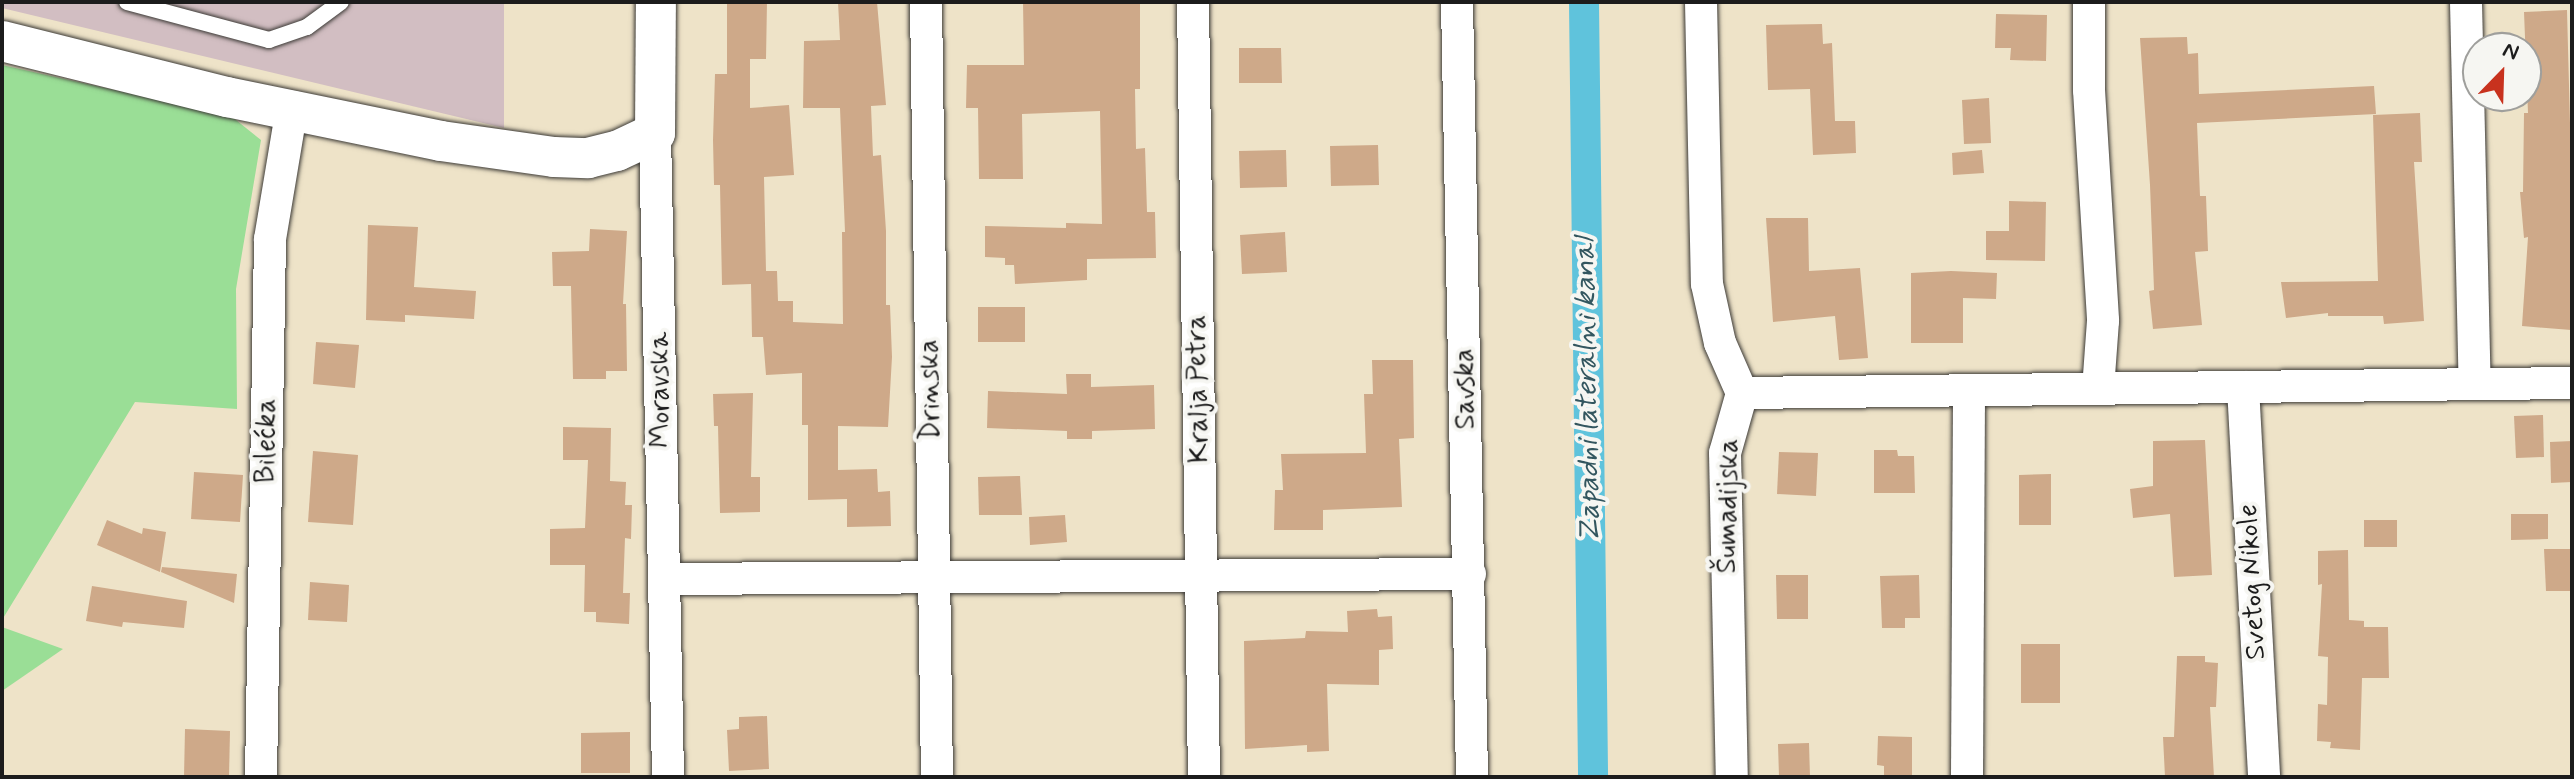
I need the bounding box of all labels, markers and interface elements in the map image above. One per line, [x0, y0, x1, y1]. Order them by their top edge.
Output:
north arrow [2462, 32, 2542, 112]
text: N [2498, 36, 2523, 67]
water label: Zapadni lateralni kanal [1567, 242, 1609, 538]
street label: Kralja Petra [1181, 316, 1217, 462]
street label: Moravska [643, 332, 679, 448]
street label: Drinska [913, 339, 949, 441]
street label: Savska [1448, 348, 1484, 430]
street label: Bilećka [249, 398, 285, 484]
street label: Šumadijska [1711, 438, 1747, 574]
street label: Svetog Nikole [2232, 504, 2274, 660]

